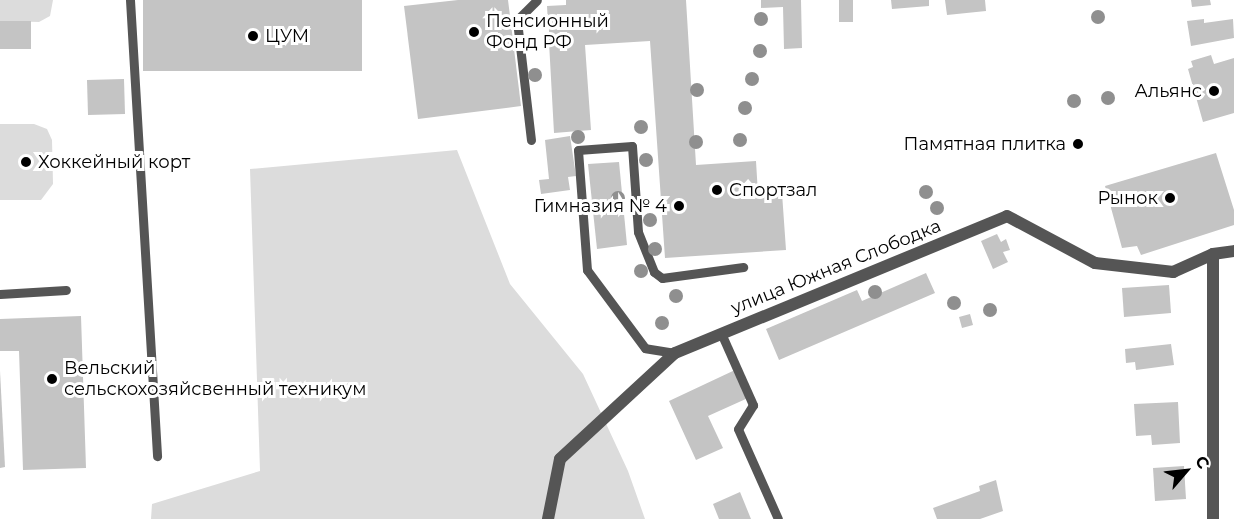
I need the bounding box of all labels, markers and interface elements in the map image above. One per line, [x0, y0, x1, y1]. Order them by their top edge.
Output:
place label: Пенсионный Фонд РФ [486, 11, 609, 54]
place label: ЦУМ [265, 25, 309, 47]
marker: Пенсионный Фонд РФ [467, 25, 481, 39]
marker: ЦУМ [246, 29, 260, 43]
place label: Альянс [1135, 80, 1202, 102]
marker: Альянс [1207, 84, 1221, 98]
place label: Памятная плитка [904, 133, 1066, 155]
marker: Памятная плитка [1071, 137, 1085, 151]
place label: Хоккейный корт [38, 151, 190, 173]
marker: Хоккейный корт [19, 155, 33, 169]
place label: Спортзал [729, 179, 817, 201]
marker: Спортзал [710, 183, 724, 197]
place label: Рынок [1097, 187, 1158, 209]
marker: Рынок [1163, 191, 1177, 205]
place label: Гимназия № 4 [534, 195, 667, 217]
marker: Гимназия № 4 [672, 199, 686, 213]
street label: улица Южная Слободка [728, 215, 944, 319]
place label: Вельский сельскохозяйсвенный техникум [64, 358, 366, 400]
marker: Вельский сельскохозяйсвенный техникум [45, 372, 59, 386]
north arrow [1156, 441, 1216, 501]
text: С [1191, 453, 1213, 472]

